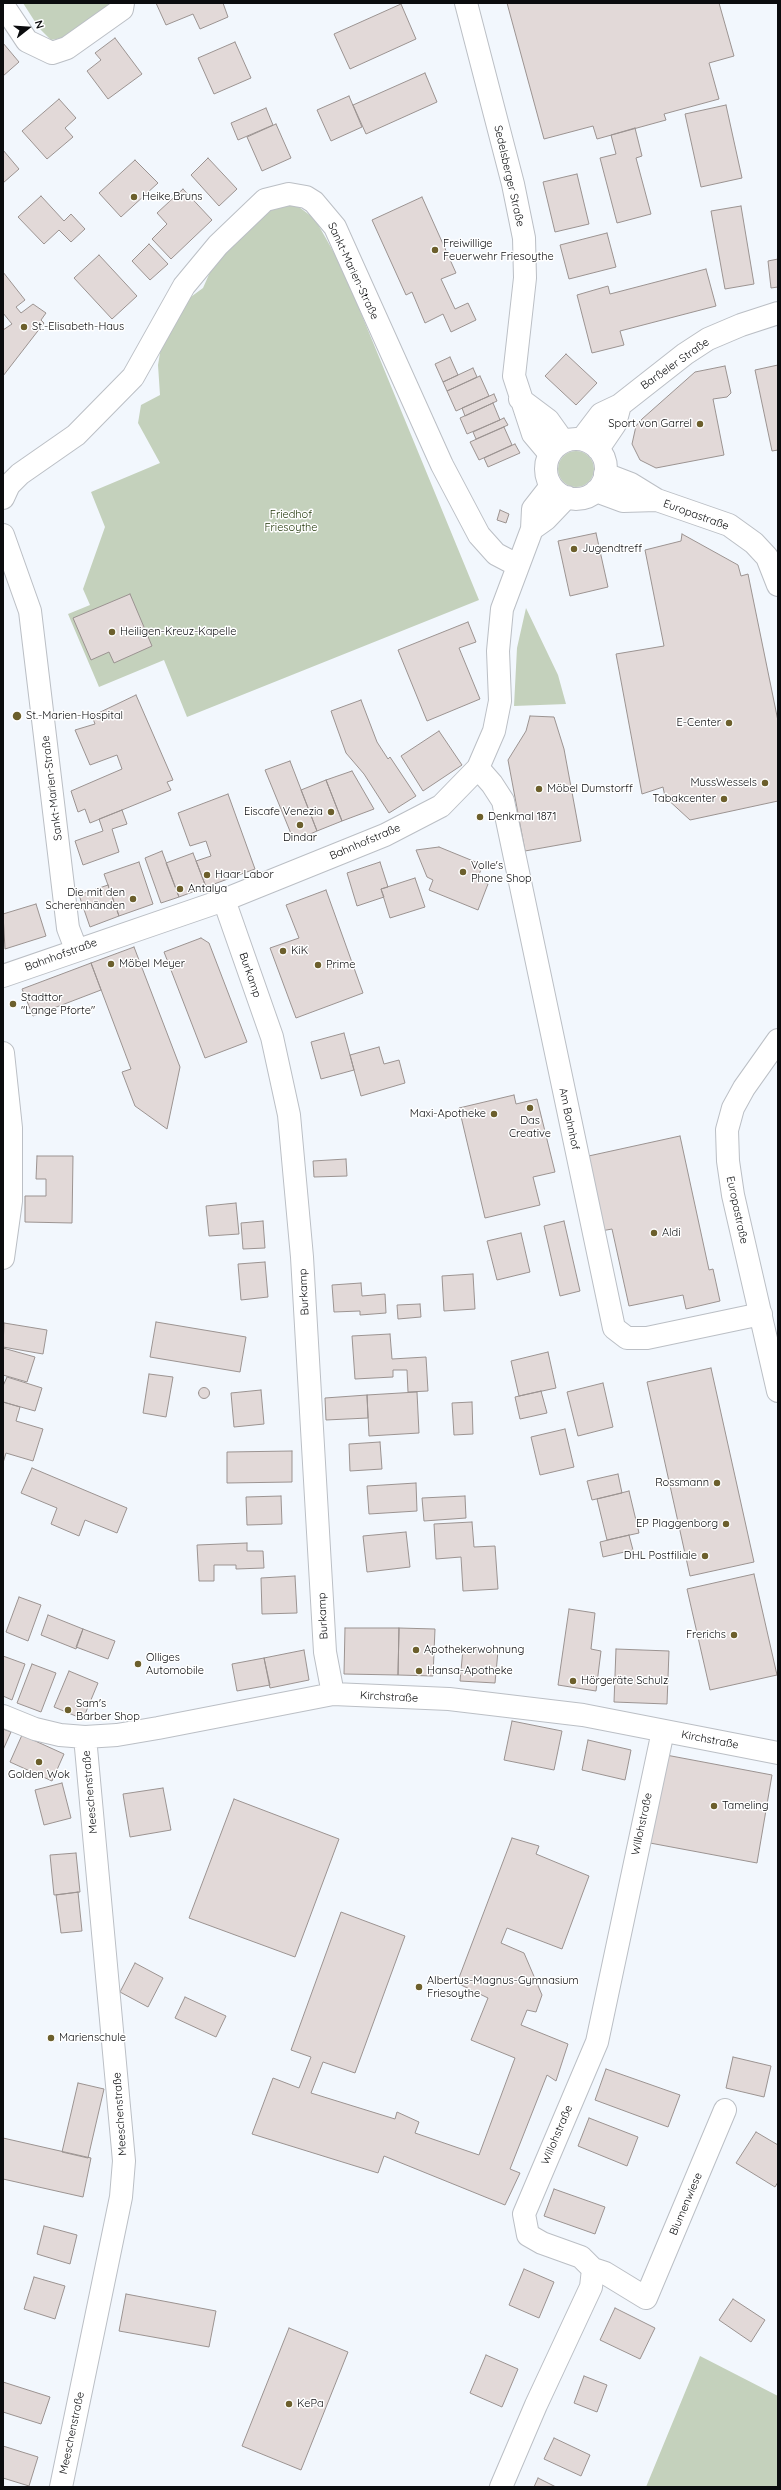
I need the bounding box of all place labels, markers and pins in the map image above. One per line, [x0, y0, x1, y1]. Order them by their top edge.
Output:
place label: Heike Bruns [142, 190, 203, 204]
marker: Heike Bruns [129, 192, 139, 202]
place label: Freiwillige Feuerwehr Friesoythe [443, 237, 554, 263]
marker: Freiwillige Feuerwehr Friesoythe [430, 245, 440, 255]
place label: St.-Elisabeth-Haus [32, 320, 124, 334]
marker: St.-Elisabeth-Haus [19, 322, 29, 332]
place label: Sport von Garrel [608, 417, 692, 431]
marker: Sport von Garrel [695, 419, 705, 429]
place label: Jugendtreff [582, 542, 642, 556]
marker: Jugendtreff [569, 544, 579, 554]
place label: Heiligen-Kreuz-Kapelle [120, 625, 236, 639]
marker: Heiligen-Kreuz-Kapelle [107, 627, 117, 637]
place label: St.-Marien-Hospital [26, 709, 123, 723]
marker: St.-Marien-Hospital [11, 710, 23, 722]
place label: E-Center [677, 716, 721, 730]
marker: E-Center [724, 718, 734, 728]
place label: MussWessels [690, 776, 757, 790]
marker: MussWessels [760, 778, 770, 788]
place label: Möbel Dumstorff [547, 782, 633, 796]
marker: Möbel Dumstorff [534, 784, 544, 794]
place label: Tabakcenter [652, 792, 716, 806]
marker: Tabakcenter [719, 794, 729, 804]
place label: Eiscafe Venezia [244, 805, 323, 819]
marker: Eiscafe Venezia [326, 807, 336, 817]
place label: Denkmal 1871 [488, 810, 557, 824]
marker: Denkmal 1871 [475, 812, 485, 822]
marker: Dindar [295, 820, 305, 830]
place label: Dindar [283, 831, 317, 845]
place label: Volle's Phone Shop [471, 859, 532, 885]
marker: Volle's Phone Shop [458, 867, 468, 877]
place label: Haar Labor [215, 868, 274, 882]
marker: Haar Labor [202, 870, 212, 880]
place label: Antalya [188, 882, 227, 896]
marker: Antalya [175, 884, 185, 894]
place label: Die mit den Scherenhänden [46, 886, 125, 912]
marker: Die mit den Scherenhänden [128, 894, 138, 904]
place label: KiK [291, 944, 308, 958]
marker: KiK [278, 946, 288, 956]
place label: Möbel Meyer [119, 957, 185, 971]
place label: Prime [326, 958, 355, 972]
marker: Möbel Meyer [106, 959, 116, 969]
marker: Prime [313, 960, 323, 970]
place label: Stadttor "Lange Pforte" [21, 991, 95, 1017]
marker: Stadttor "Lange Pforte" [8, 999, 18, 1009]
marker: Das Creative [525, 1103, 535, 1113]
place label: Maxi-Apotheke [410, 1107, 486, 1121]
marker: Maxi-Apotheke [489, 1109, 499, 1119]
place label: Das Creative [509, 1114, 551, 1140]
place label: Aldi [662, 1226, 681, 1240]
marker: Aldi [649, 1228, 659, 1238]
place label: Rossmann [655, 1476, 709, 1490]
marker: Rossmann [712, 1478, 722, 1488]
place label: EP Plaggenborg [636, 1517, 718, 1531]
marker: EP Plaggenborg [721, 1519, 731, 1529]
place label: DHL Postfiliale [624, 1549, 697, 1563]
marker: DHL Postfiliale [700, 1551, 710, 1561]
place label: Frerichs [686, 1628, 726, 1642]
marker: Frerichs [729, 1630, 739, 1640]
place label: Apothekerwohnung [424, 1643, 524, 1657]
marker: Apothekerwohnung [411, 1645, 421, 1655]
place label: Olliges Automobile [146, 1651, 204, 1677]
marker: Olliges Automobile [133, 1659, 143, 1669]
place label: Hansa-Apotheke [427, 1664, 513, 1678]
marker: Hansa-Apotheke [414, 1666, 424, 1676]
place label: Hörgeräte Schulz [581, 1674, 668, 1688]
marker: Hörgeräte Schulz [568, 1676, 578, 1686]
place label: Sam's Barber Shop [76, 1697, 140, 1723]
marker: Sam's Barber Shop [63, 1705, 73, 1715]
marker: Golden Wok [34, 1757, 44, 1767]
place label: Golden Wok [8, 1768, 70, 1782]
place label: Tameling [722, 1799, 769, 1813]
marker: Tameling [709, 1801, 719, 1811]
place label: Albertus-Magnus-Gymnasium Friesoythe [427, 1974, 579, 2000]
marker: Albertus-Magnus-Gymnasium Friesoythe [414, 1982, 424, 1992]
place label: Marienschule [59, 2031, 126, 2045]
marker: Marienschule [46, 2033, 56, 2043]
place label: KePa [297, 2397, 324, 2411]
marker: KePa [284, 2399, 294, 2409]

